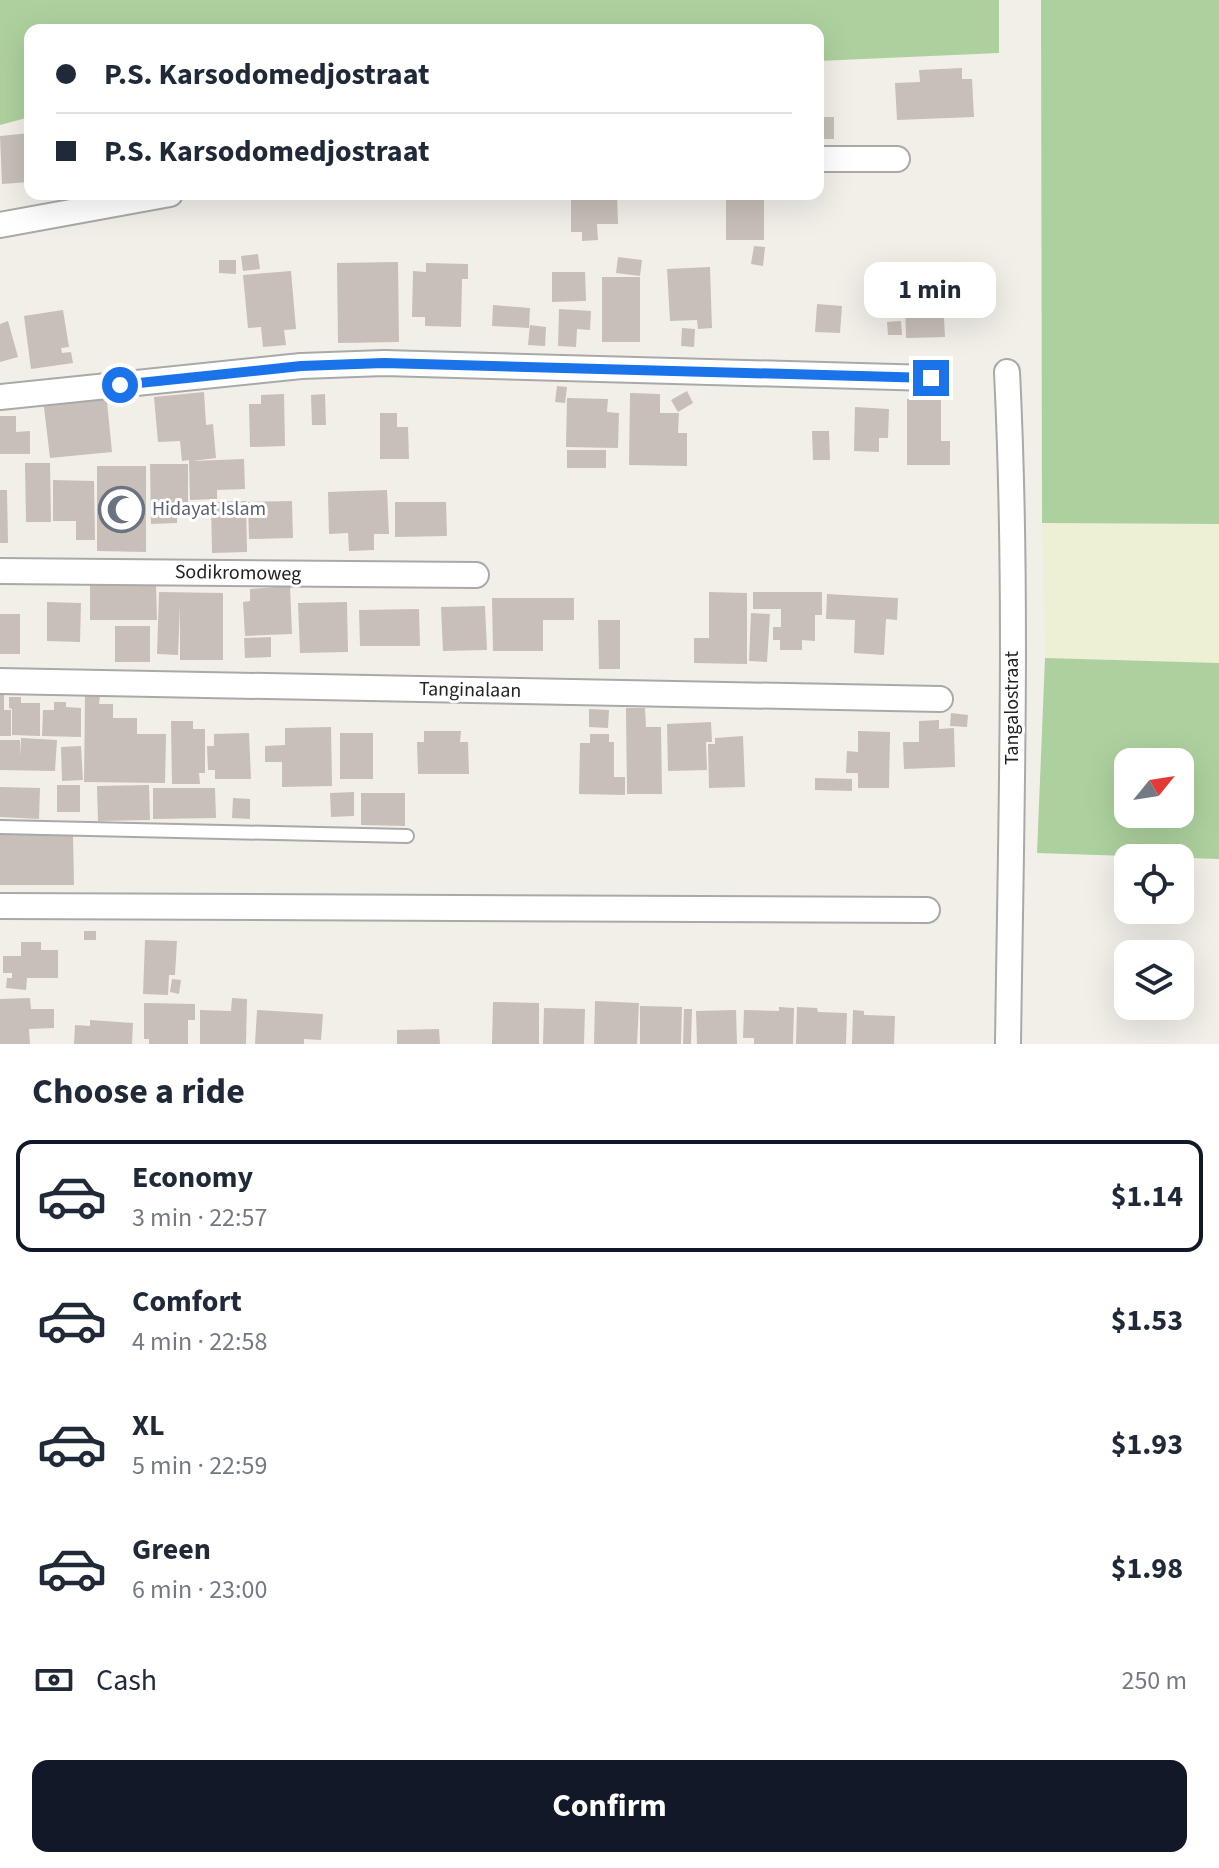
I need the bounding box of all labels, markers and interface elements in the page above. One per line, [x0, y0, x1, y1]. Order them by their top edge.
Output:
text: P.S. Karsodomedjostraat [104, 53, 429, 96]
text: P.S. Karsodomedjostraat [104, 130, 429, 173]
callout: 1 min [865, 262, 997, 318]
text: 1 min [898, 271, 962, 308]
route end [913, 360, 949, 396]
route start [102, 367, 138, 403]
mosque icon: Hidayat Islam [97, 485, 145, 533]
place label: Hidayat Islam [152, 495, 266, 523]
street label: Sodikromoweg [175, 558, 301, 588]
street label: Tangalostraat [998, 651, 1026, 765]
street label: Tanginalaan [419, 675, 521, 705]
north arrow [1114, 748, 1194, 828]
map controls [1114, 748, 1194, 1020]
button: locate [1114, 844, 1194, 924]
button: layers [1114, 940, 1194, 1020]
text: Choose a ride [32, 1066, 245, 1117]
text: Economy [132, 1156, 253, 1199]
icon: car [36, 1160, 108, 1232]
text: $1.14 [1111, 1175, 1183, 1218]
text: 3 min · 22:57 [132, 1199, 267, 1236]
text: Comfort [132, 1280, 242, 1323]
icon: car [36, 1284, 108, 1356]
text: $1.53 [1111, 1299, 1183, 1342]
text: 4 min · 22:58 [132, 1323, 267, 1360]
text: XL [132, 1404, 165, 1447]
icon: car [36, 1408, 108, 1480]
text: $1.93 [1111, 1423, 1183, 1466]
text: 5 min · 22:59 [132, 1447, 267, 1484]
text: Green [132, 1528, 211, 1571]
icon: car [36, 1532, 108, 1604]
text: $1.98 [1111, 1547, 1183, 1590]
text: 6 min · 23:00 [132, 1571, 267, 1608]
icon: cash [32, 1658, 76, 1702]
text: Cash [96, 1659, 157, 1702]
text: 250 m [1121, 1662, 1187, 1699]
button: Confirm [32, 1760, 1187, 1852]

